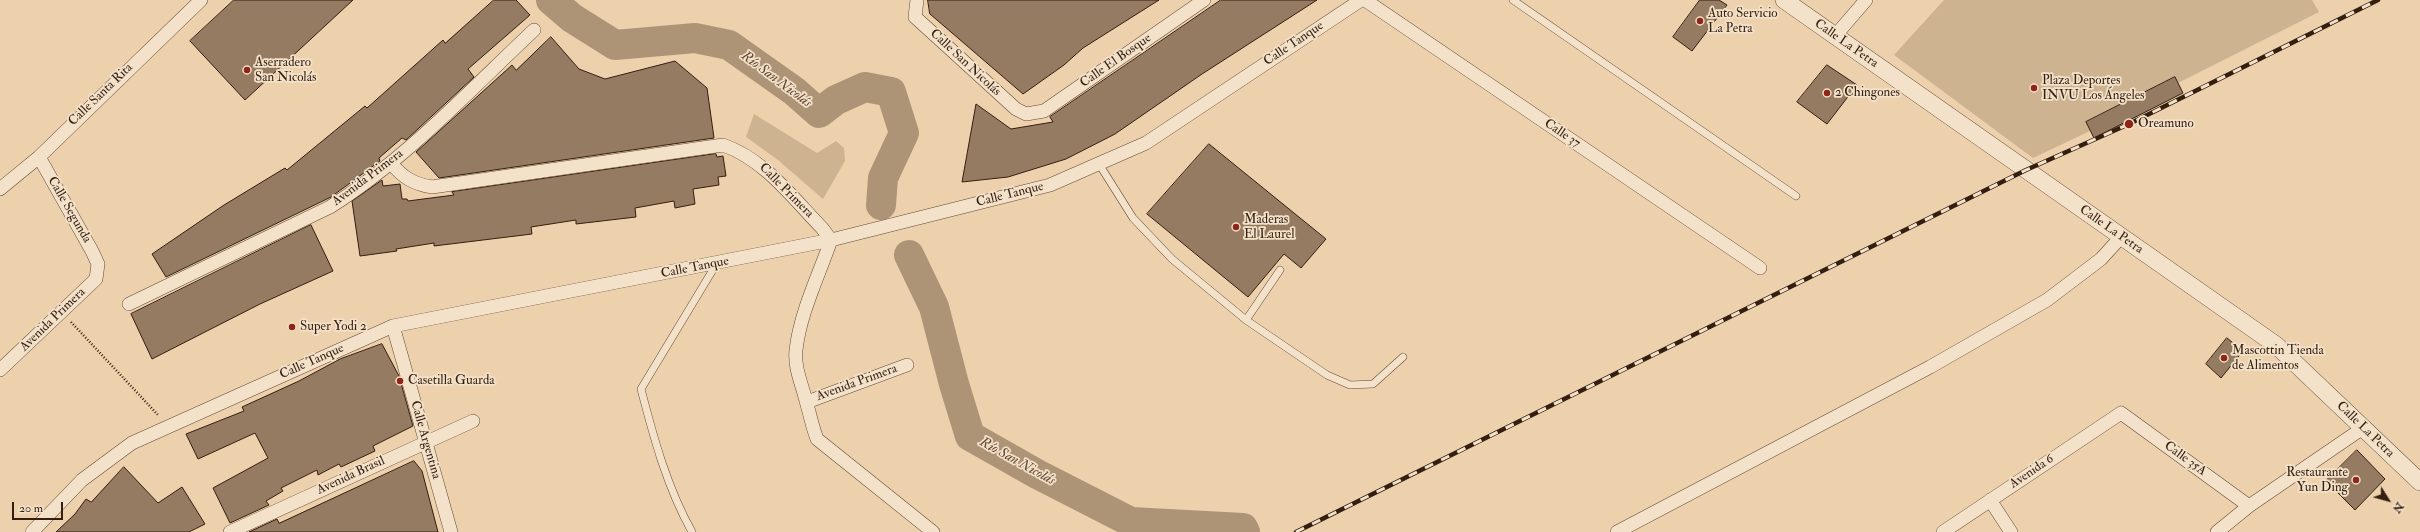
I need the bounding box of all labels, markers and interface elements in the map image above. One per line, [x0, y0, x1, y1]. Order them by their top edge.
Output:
place label: Auto Servicio La Petra [1708, 6, 1778, 37]
marker: Auto Servicio La Petra [1695, 16, 1705, 26]
street label: Calle La Petra [1811, 16, 1881, 72]
street label: Calle Tanque [1261, 18, 1327, 70]
street label: Calle San Nicolás [926, 26, 1004, 100]
street label: Calle El Bosque [1077, 31, 1155, 91]
water label: Río San Nicolás [738, 48, 814, 112]
place label: Aserradero San Nicolás [255, 55, 316, 86]
street label: Calle Santa Rita [66, 60, 136, 130]
marker: Aserradero San Nicolás [242, 65, 252, 75]
place label: Plaza Deportes INVU Los Ángeles [2042, 73, 2145, 104]
marker: Plaza Deportes INVU Los Ángeles [2029, 83, 2039, 93]
place label: 2 Chingones [1835, 85, 1900, 101]
marker: 2 Chingones [1822, 88, 1832, 98]
street label: Calle 37 [1541, 116, 1583, 152]
place label: Oreamuno [2138, 116, 2194, 132]
marker: Oreamuno [2123, 118, 2135, 130]
street label: Avenida Primera [329, 146, 407, 210]
street label: Calle Primera [755, 160, 817, 222]
street label: Calle Segunda [44, 174, 94, 246]
street label: Calle Tanque [975, 179, 1045, 211]
street label: Calle La Petra [2076, 202, 2146, 258]
place label: Maderas El Laurel [1244, 212, 1294, 243]
marker: Maderas El Laurel [1231, 222, 1241, 232]
street label: Calle Tanque [660, 254, 730, 282]
street label: Avenida Primera [17, 285, 89, 355]
place label: Super Yodi 2 [300, 319, 367, 335]
marker: Super Yodi 2 [287, 322, 297, 332]
street label: Calle Tanque [277, 341, 347, 383]
place label: Mascottin Tienda de Alimentos [2232, 343, 2324, 374]
marker: Mascottin Tienda de Alimentos [2219, 353, 2229, 363]
street label: Avenida Primera [814, 361, 900, 405]
place label: Casetilla Guarda [408, 373, 495, 389]
marker: Casetilla Guarda [395, 376, 405, 386]
street label: Calle Argentina [406, 399, 444, 481]
street label: Calle La Petra [2333, 399, 2397, 461]
water label: Río San Nicolás [976, 434, 1058, 490]
street label: Calle 35A [2161, 438, 2209, 480]
street label: Avenida 6 [2007, 452, 2057, 492]
street label: Avenida Brasil [314, 453, 388, 499]
place label: Restaurante Yun Ding [2286, 465, 2348, 496]
marker: Restaurante Yun Ding [2351, 475, 2361, 485]
north arrow [2368, 480, 2408, 520]
scale bar [14, 494, 65, 520]
text: N [2390, 500, 2406, 515]
text: 20 m [19, 501, 43, 516]

